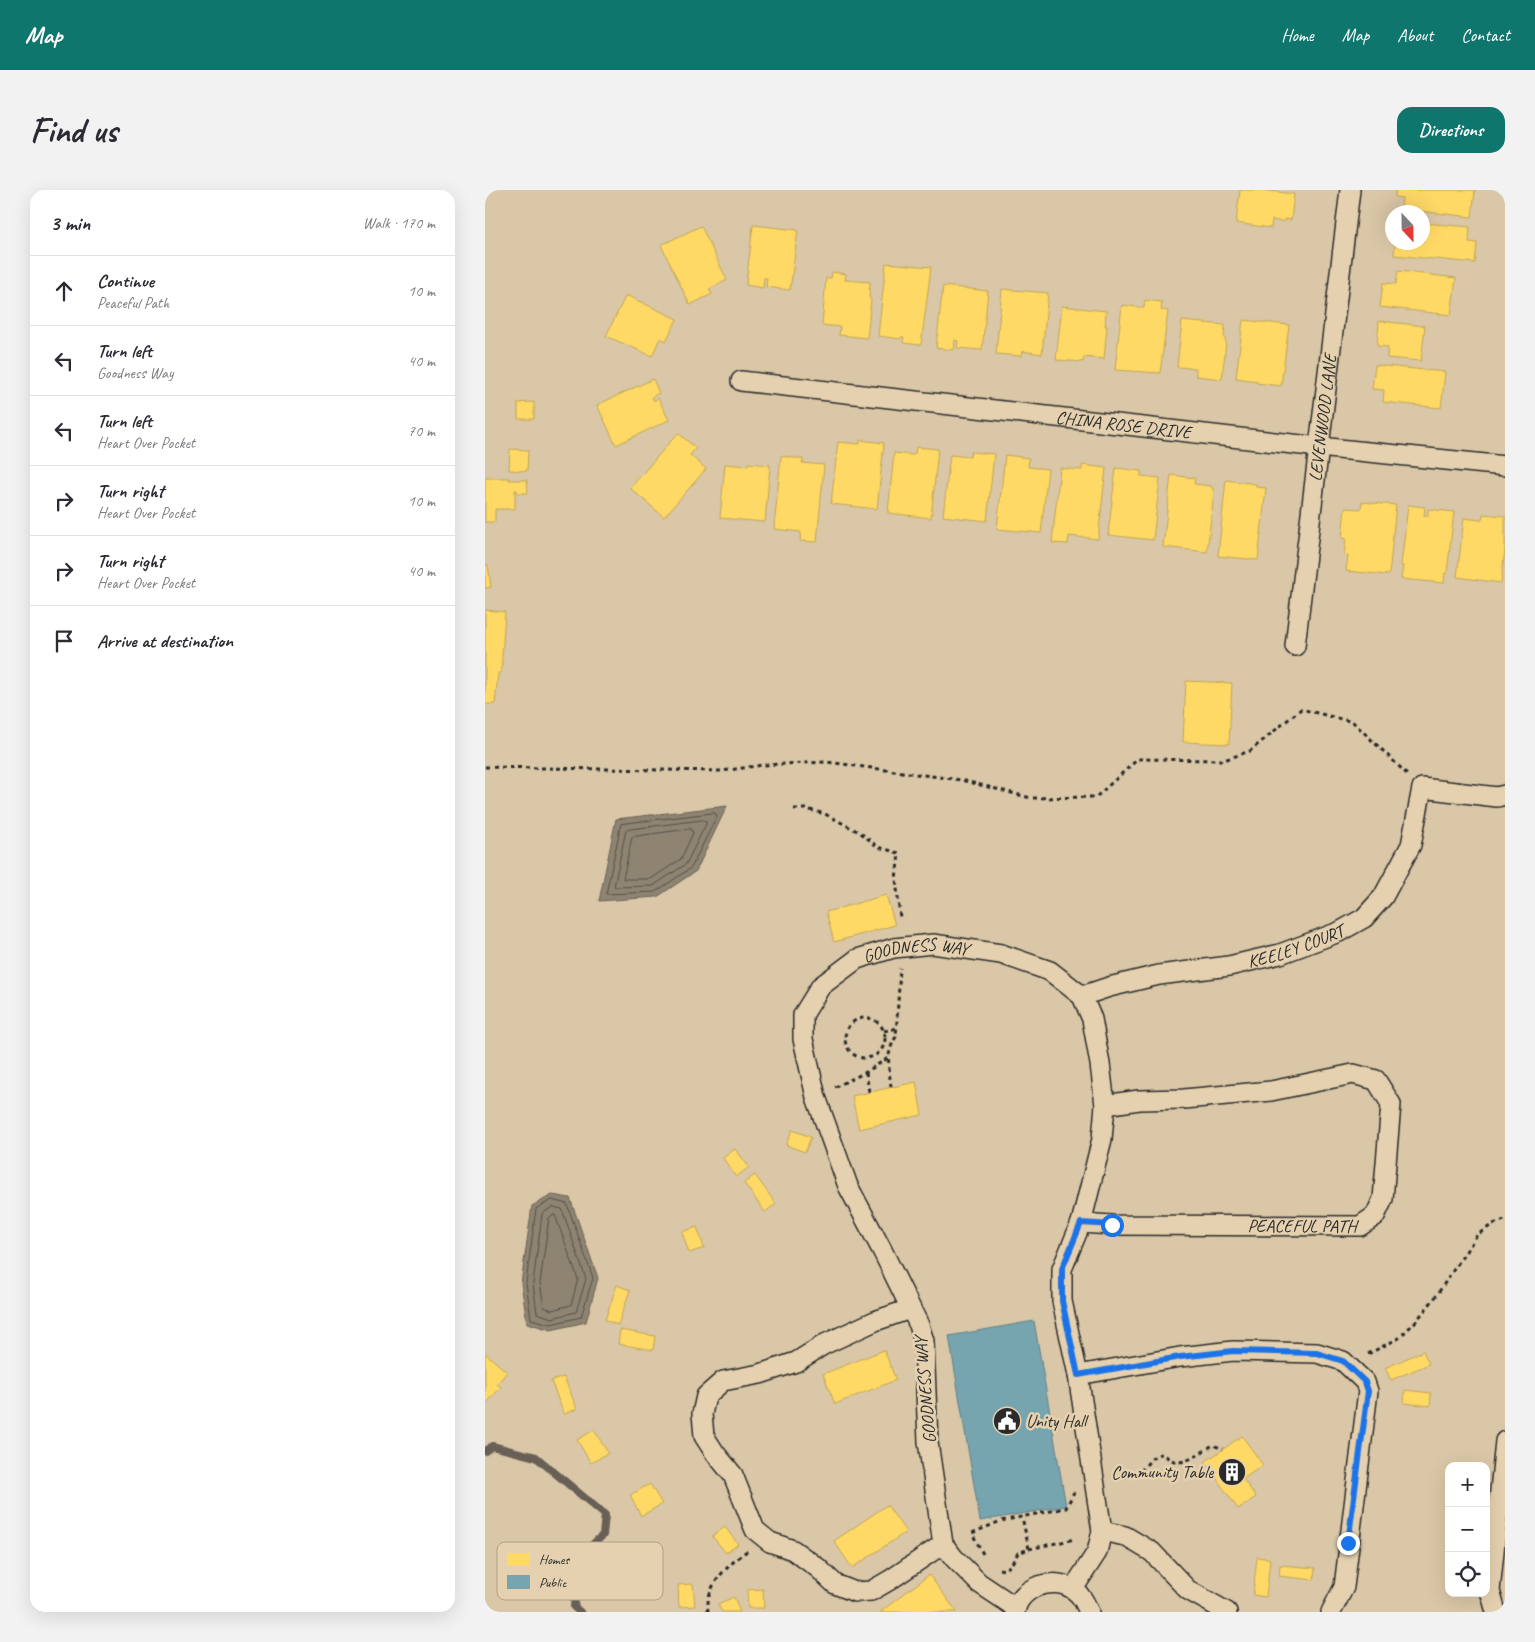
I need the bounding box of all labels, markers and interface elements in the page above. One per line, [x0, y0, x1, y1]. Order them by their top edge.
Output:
text: Map [25, 20, 62, 50]
text: Home [1281, 24, 1314, 46]
text: Map [1342, 24, 1369, 46]
text: About [1397, 24, 1433, 46]
text: Contact [1461, 24, 1510, 46]
button: Directions [1397, 107, 1505, 153]
text: Find us [30, 108, 117, 153]
north arrow [1385, 205, 1430, 250]
text: 3 min [50, 210, 90, 236]
text: Walk · 170 m [363, 213, 435, 233]
text: Continue [97, 269, 154, 293]
icon: ahead [50, 277, 78, 305]
text: 10 m [408, 281, 435, 301]
text: Peaceful Path [97, 293, 169, 313]
text: Turn left [97, 339, 152, 363]
icon: left [50, 347, 78, 375]
text: 40 m [408, 351, 435, 371]
street label: LEVENWOOD LANE [1304, 351, 1341, 482]
text: Goodness Way [97, 363, 174, 383]
street label: CHINA ROSE DRIVE [1055, 406, 1194, 444]
text: Turn left [97, 409, 152, 433]
icon: left [50, 417, 78, 445]
text: 70 m [408, 421, 435, 441]
text: Heart Over Pocket [97, 433, 195, 453]
text: Turn right [97, 479, 164, 503]
icon: right [50, 487, 78, 515]
text: 10 m [408, 491, 435, 511]
text: Heart Over Pocket [97, 503, 195, 523]
text: Turn right [97, 549, 164, 573]
icon: right [50, 557, 78, 585]
text: 40 m [408, 561, 435, 581]
text: Heart Over Pocket [97, 573, 195, 593]
icon: arrive [50, 627, 78, 655]
text: Arrive at destination [97, 629, 233, 653]
street label: KEELEY COURT [1245, 918, 1352, 972]
street label: GOODNESS WAY [860, 933, 974, 968]
route start [1101, 1214, 1124, 1237]
street label: PEACEFUL PATH [1247, 1215, 1359, 1237]
street label: GOODNESS WAY [909, 1332, 941, 1444]
public building icon: Unity Hall [992, 1406, 1022, 1436]
place label: Unity Hall [1026, 1410, 1089, 1432]
building icon: Community Table [1217, 1457, 1247, 1487]
place label: Community Table [1111, 1461, 1214, 1483]
map controls [1445, 1462, 1490, 1597]
button: + [1445, 1462, 1490, 1507]
button: − [1445, 1507, 1490, 1552]
route end [1337, 1532, 1360, 1555]
legend [497, 1542, 663, 1600]
text: Homes [539, 1551, 570, 1568]
button: locate [1445, 1552, 1490, 1597]
text: Public [539, 1574, 567, 1591]

